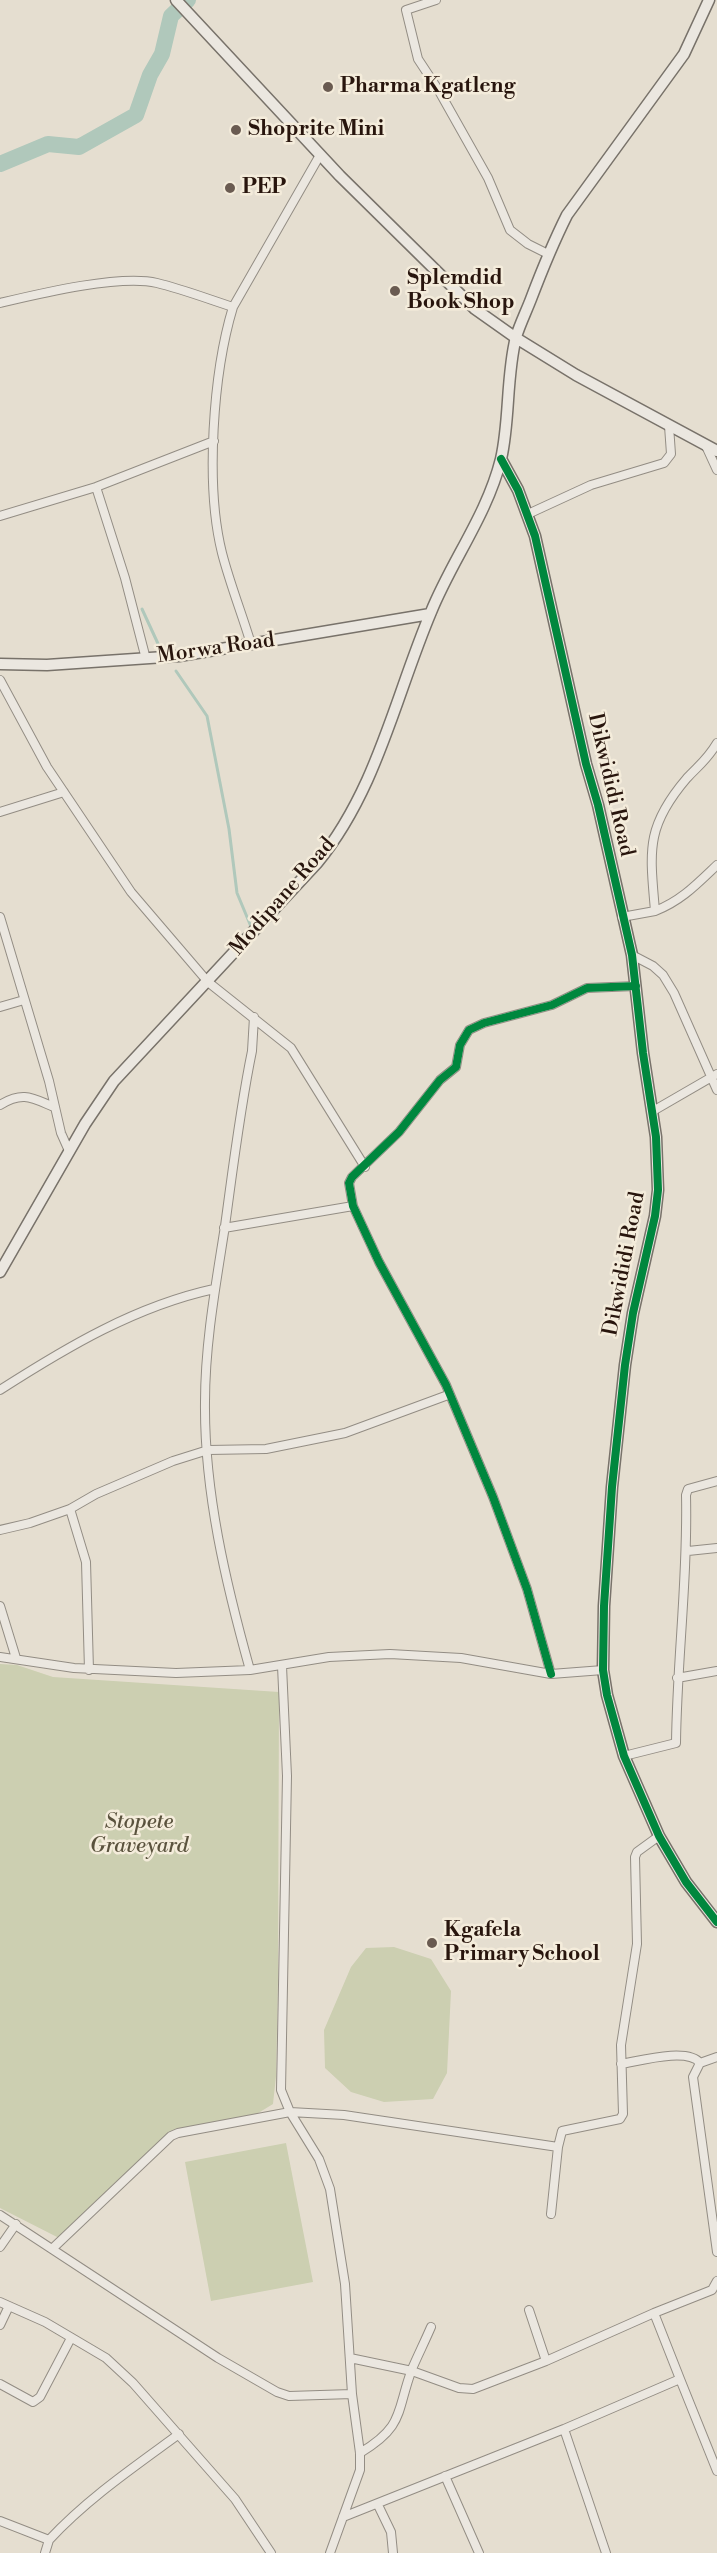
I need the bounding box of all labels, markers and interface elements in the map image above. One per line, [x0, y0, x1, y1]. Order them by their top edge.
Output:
place label: Pharma Kgatleng [340, 74, 515, 100]
marker: Pharma Kgatleng [321, 80, 335, 94]
place label: Shoprite Mini [248, 117, 384, 143]
marker: Shoprite Mini [229, 123, 243, 137]
place label: PEP [242, 175, 286, 201]
marker: PEP [223, 181, 237, 195]
place label: Splemdid Book Shop [407, 266, 514, 316]
marker: Splemdid Book Shop [388, 284, 402, 298]
street label: Morwa Road [156, 628, 276, 670]
street label: Dikwididi Road [581, 711, 639, 859]
street label: Modipane Road [225, 833, 341, 961]
street label: Dikwididi Road [599, 1190, 651, 1338]
park label: Stopete Graveyard [90, 1810, 188, 1860]
place label: Kgafela Primary School [444, 1918, 600, 1968]
marker: Kgafela Primary School [425, 1936, 439, 1950]

